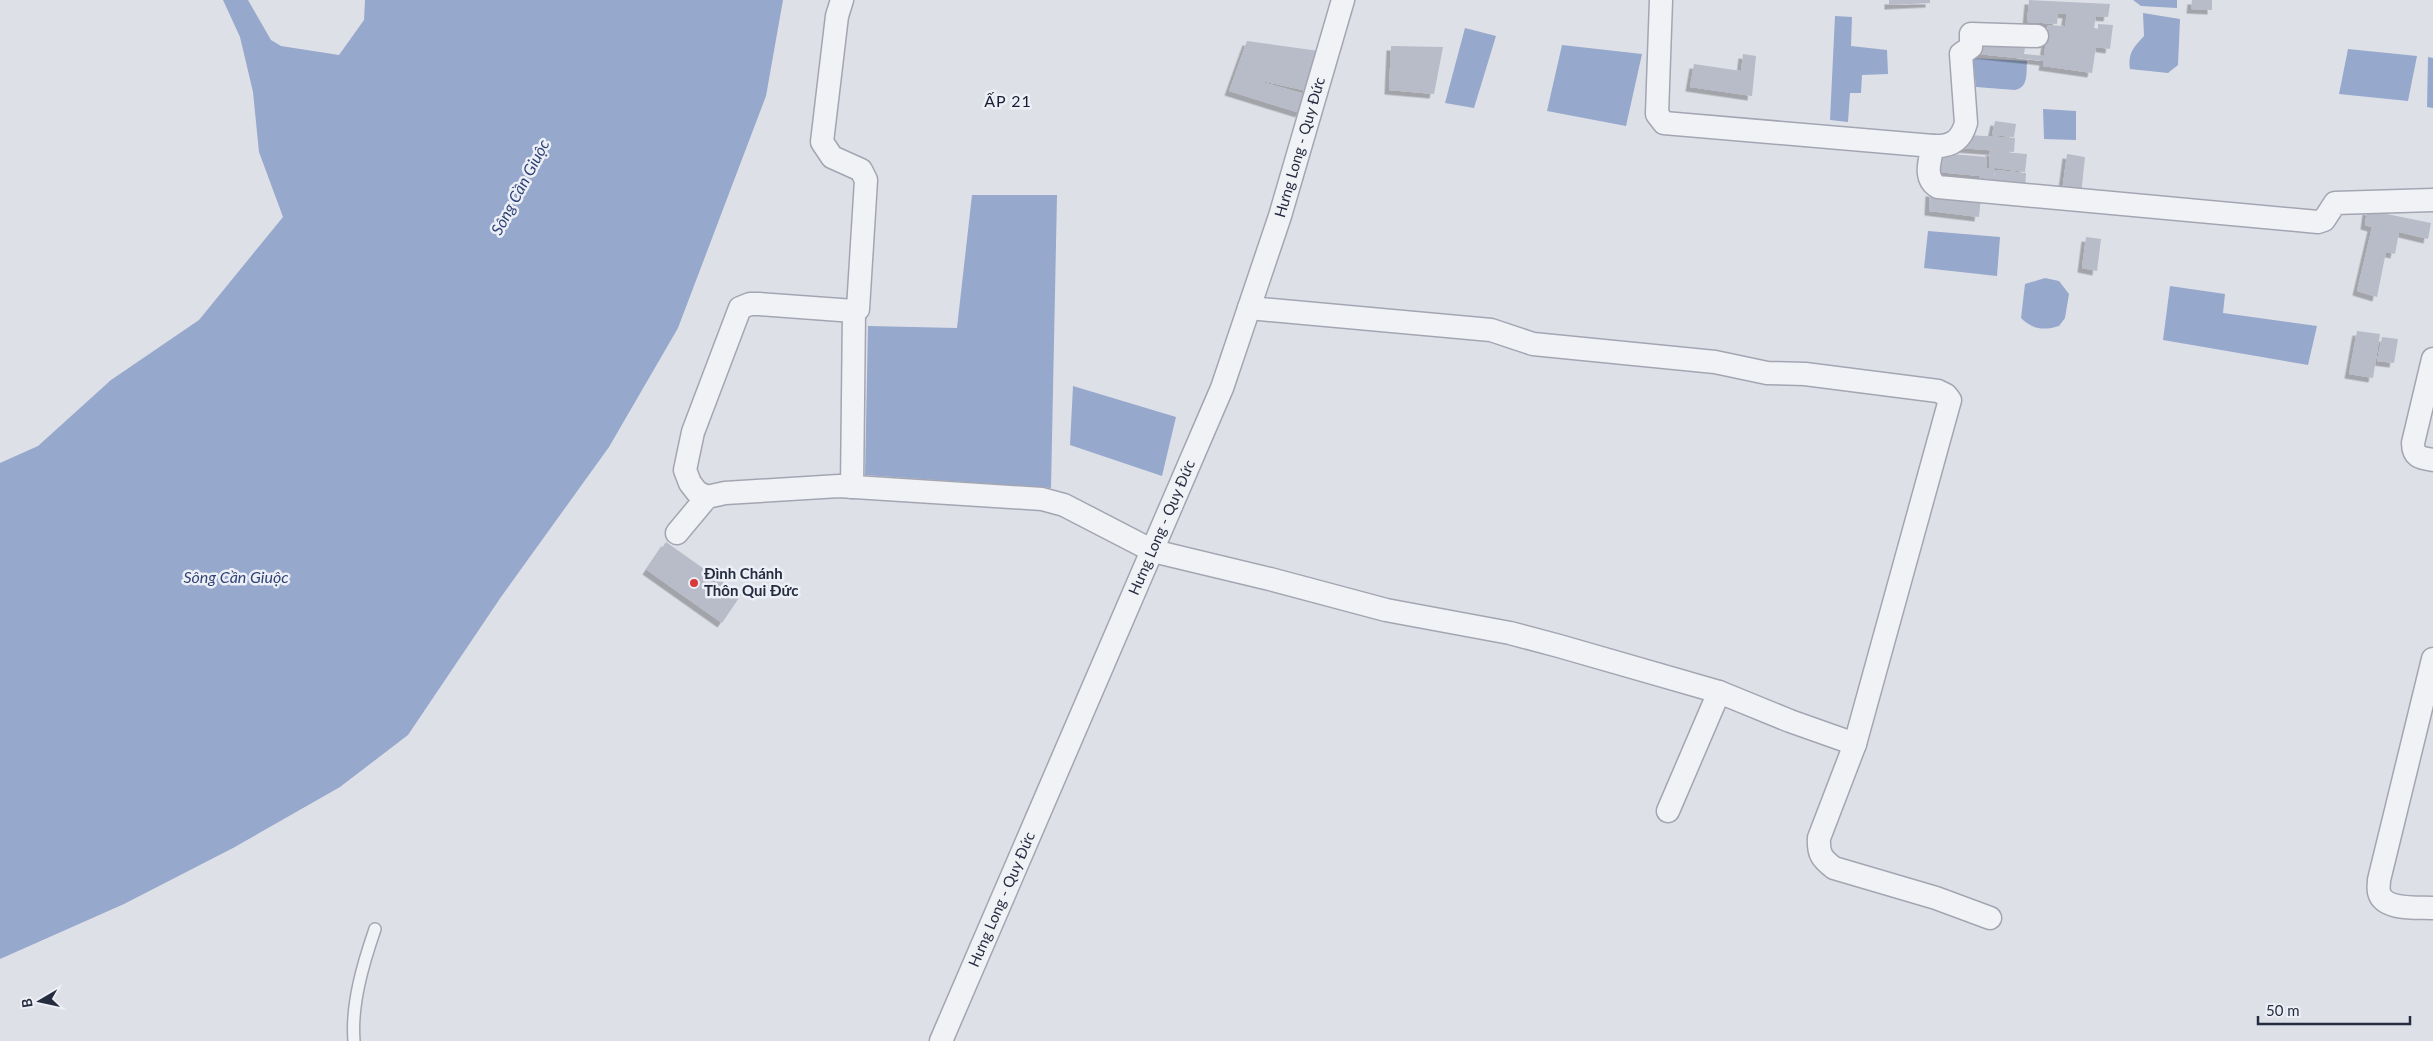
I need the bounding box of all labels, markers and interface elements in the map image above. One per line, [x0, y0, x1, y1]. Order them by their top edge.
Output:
street label: Hưng Long - Quy Đức [1270, 75, 1328, 219]
district label: ẤP 21 [984, 91, 1032, 110]
water label: Sông Cần Giuộc [486, 136, 553, 238]
street label: Hưng Long - Quy Đức [1124, 457, 1198, 598]
place label: Đình Chánh Thôn Qui Đức [704, 564, 798, 599]
water label: Sông Cần Giuộc [183, 567, 289, 586]
marker: Đình Chánh Thôn Qui Đức [688, 577, 700, 589]
street label: Hưng Long - Quy Đức [964, 829, 1038, 970]
north arrow [15, 976, 65, 1026]
scale bar [2258, 994, 2410, 1026]
text: B [18, 997, 36, 1009]
text: 50 m [2266, 1001, 2300, 1019]

